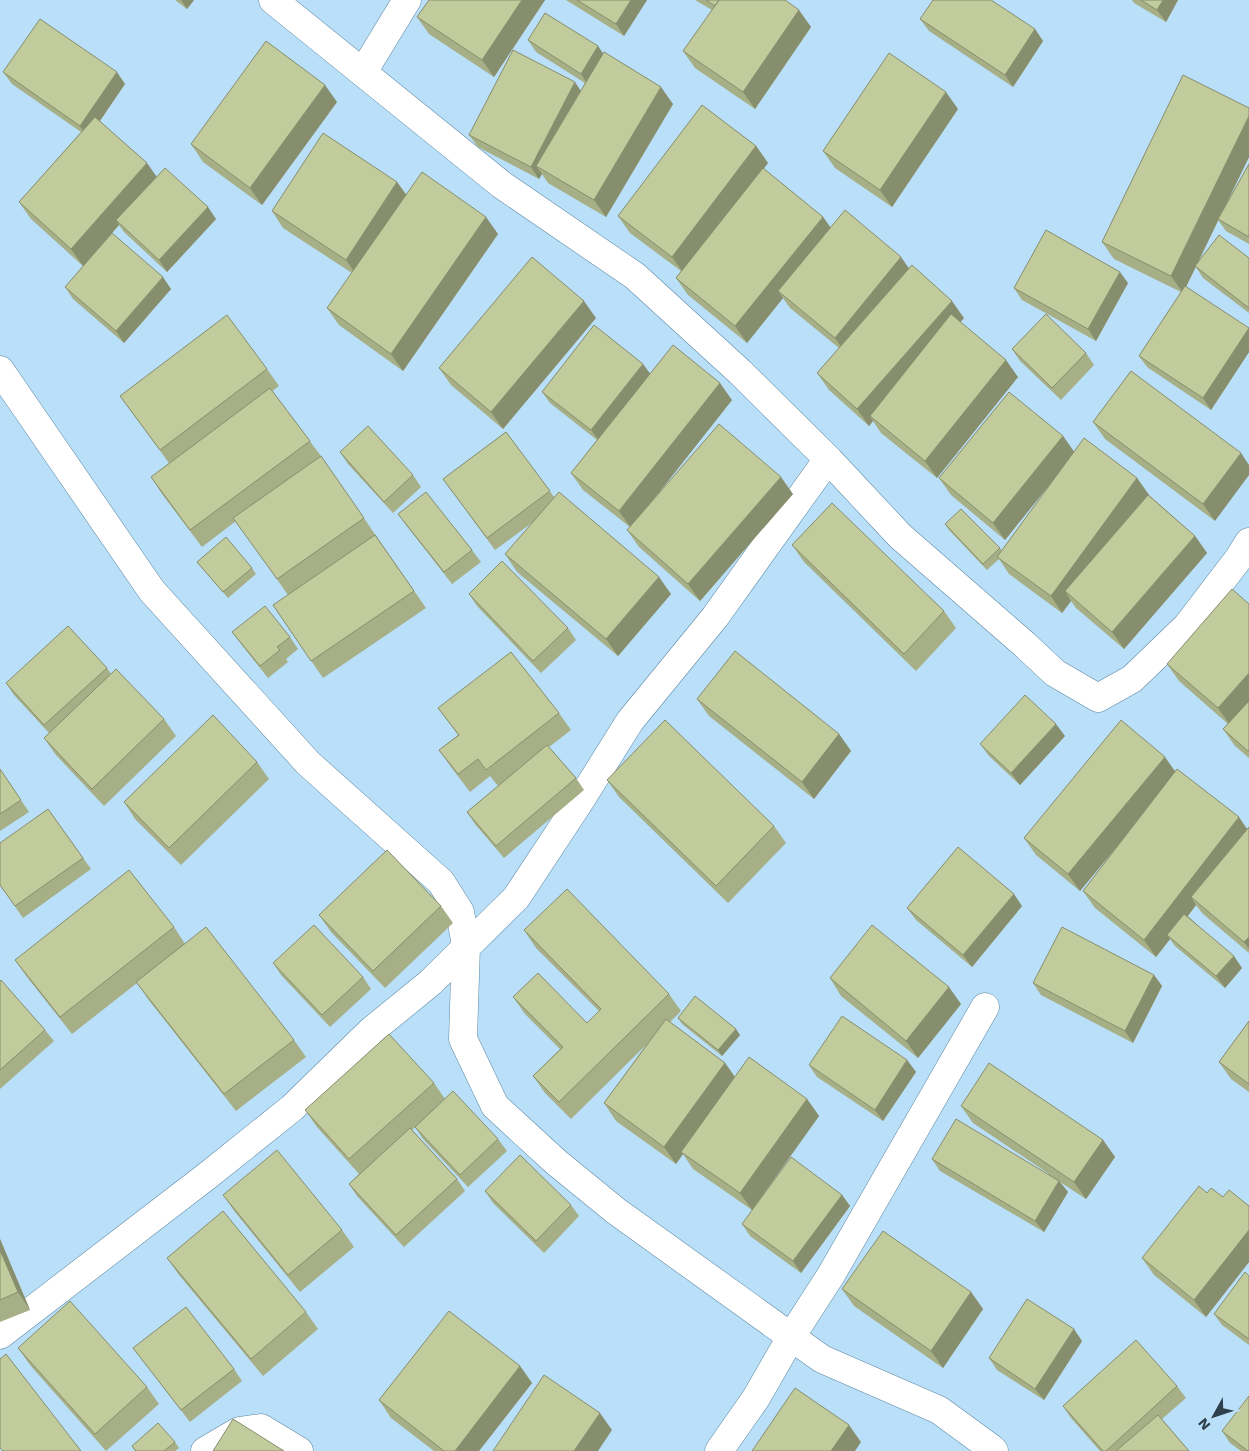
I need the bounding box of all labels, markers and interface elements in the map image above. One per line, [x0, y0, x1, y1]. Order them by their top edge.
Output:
north arrow [1189, 1391, 1239, 1441]
text: N [1195, 1415, 1214, 1433]

